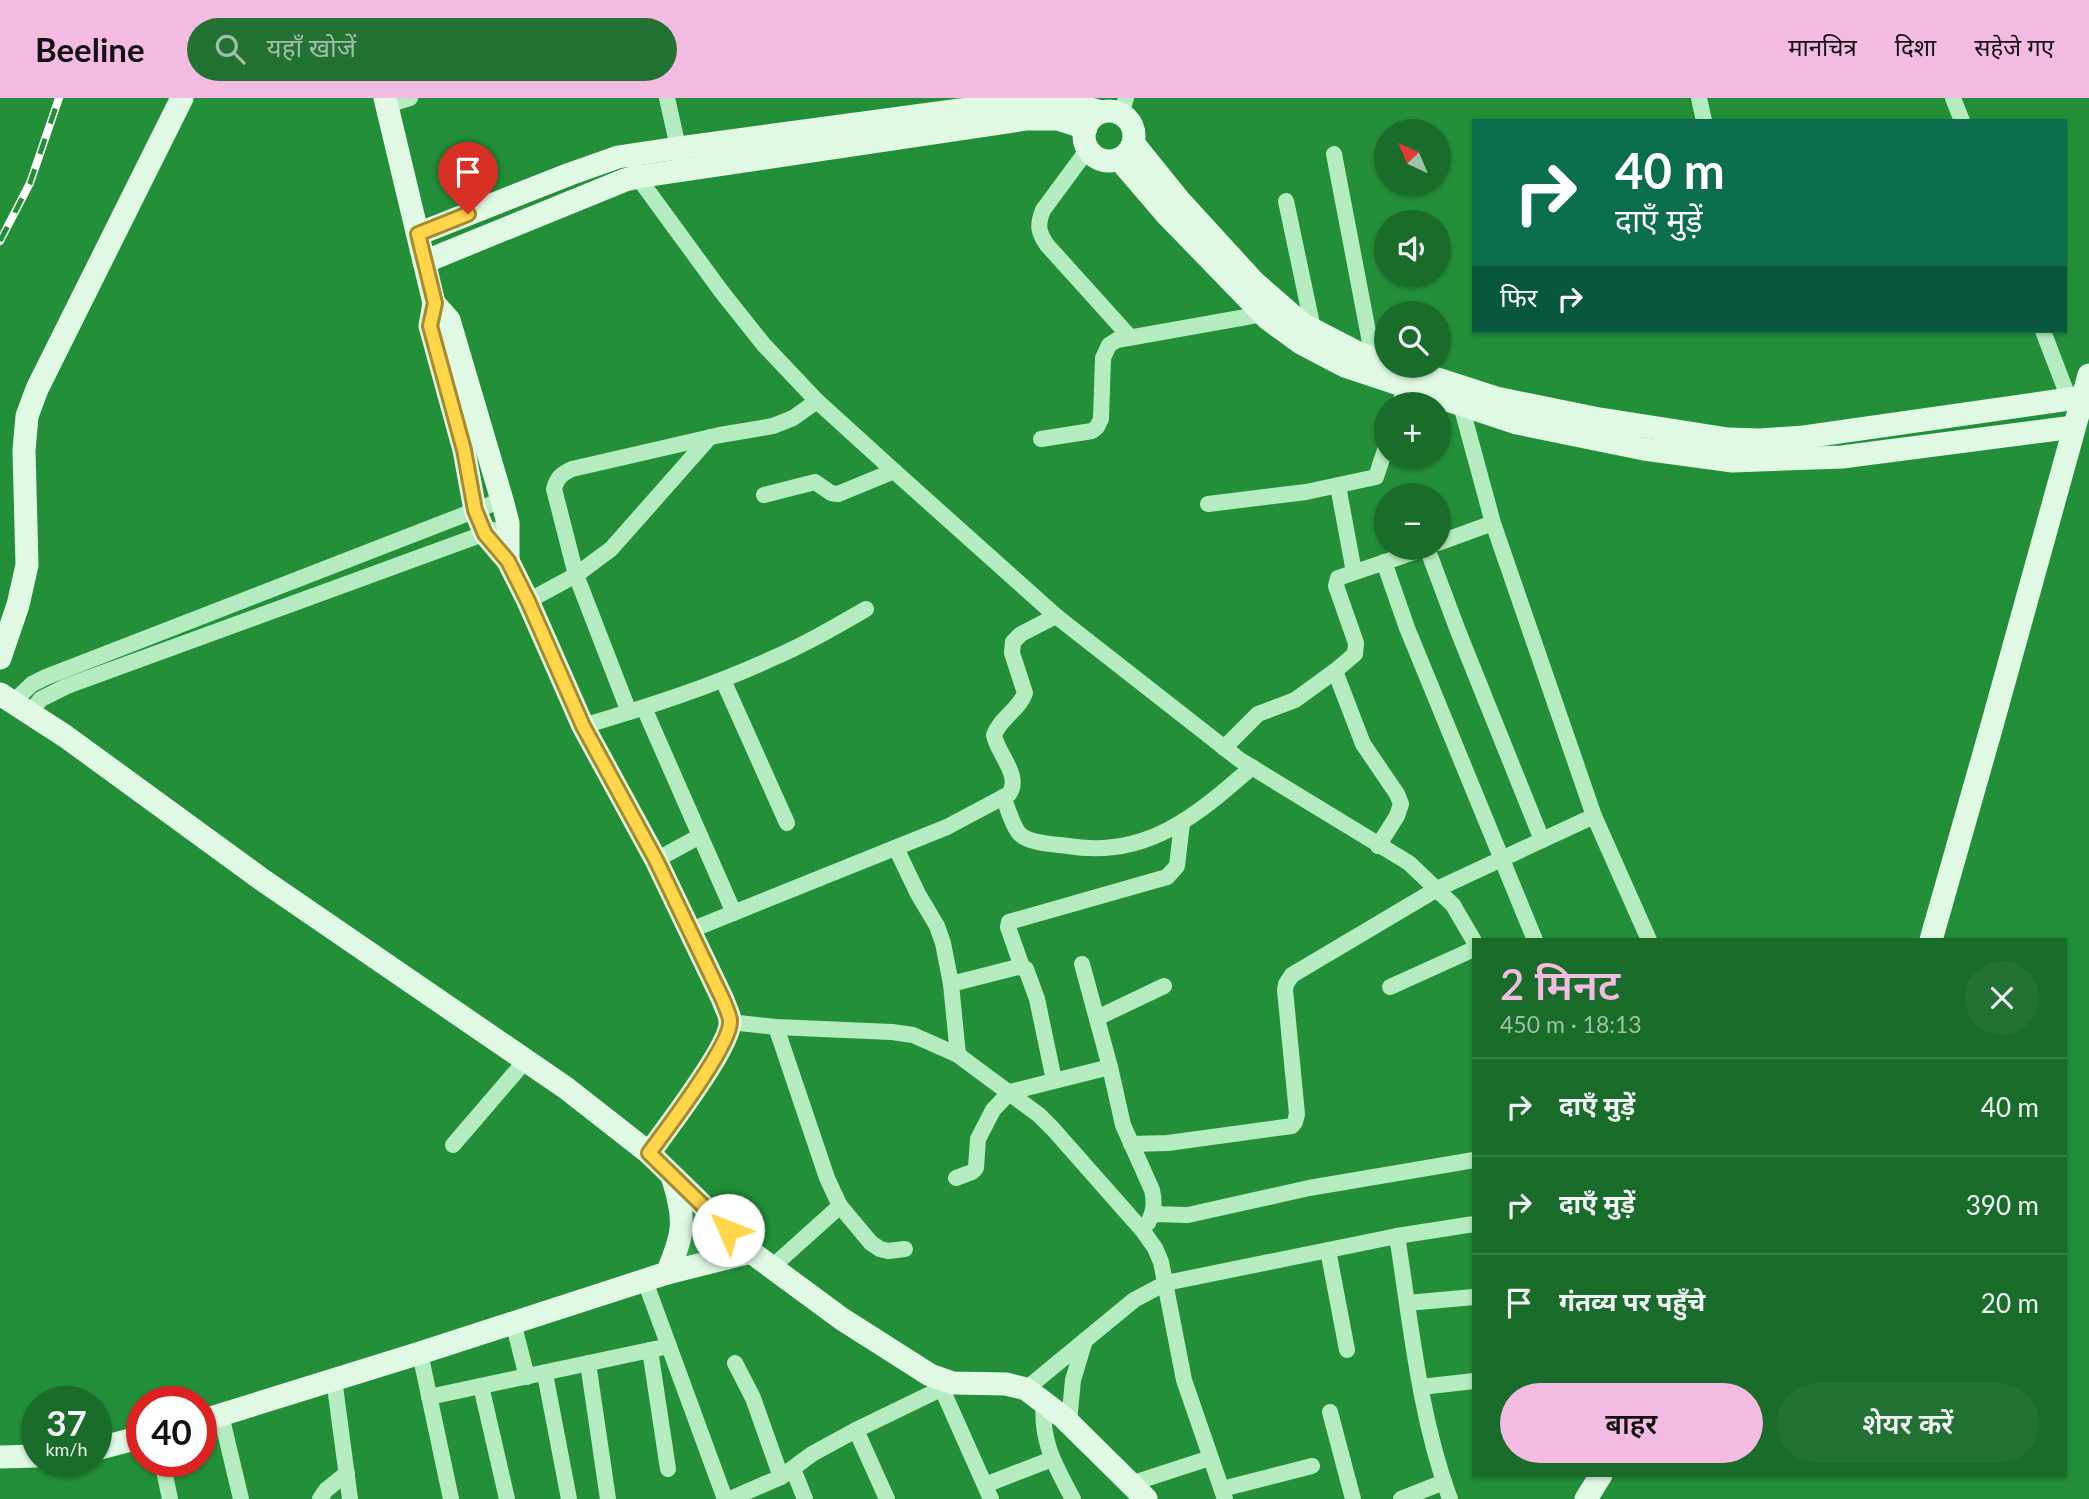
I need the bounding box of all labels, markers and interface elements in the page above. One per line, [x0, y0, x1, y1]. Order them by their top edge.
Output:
search box [187, 18, 677, 81]
text: Beeline [35, 29, 145, 69]
icon: search [211, 30, 249, 68]
text: यहाँ खोजें [267, 31, 356, 63]
text: मानचित्र [1788, 32, 1857, 61]
text: दिशा [1895, 32, 1936, 61]
text: सहेजे गए [1974, 32, 2054, 61]
north arrow [1374, 119, 1451, 196]
map controls [1374, 119, 1451, 560]
text: 40 m [1615, 141, 1725, 199]
pin [438, 142, 498, 214]
icon: right [1500, 147, 1591, 238]
icon: arrive [449, 153, 487, 191]
text: दाएँ मुड़ें [1615, 200, 1702, 239]
button: sound [1374, 210, 1451, 287]
icon: right [1551, 280, 1589, 318]
text: फिर [1500, 281, 1537, 313]
button: search [1374, 301, 1451, 378]
button: + [1374, 392, 1451, 469]
button: − [1374, 483, 1451, 560]
text: 2 मिनट [1500, 959, 1620, 1009]
button: close [1965, 961, 2039, 1035]
text: 450 m · 18:13 [1500, 1010, 1642, 1038]
icon: right [1500, 1088, 1538, 1126]
text: दाएँ मुड़ें [1559, 1089, 1635, 1121]
text: 40 m [1981, 1091, 2039, 1123]
icon: right [1500, 1186, 1538, 1224]
text: दाएँ मुड़ें [1559, 1187, 1635, 1219]
text: 390 m [1966, 1189, 2039, 1221]
position arrow [691, 1193, 765, 1267]
icon: arrive [1500, 1284, 1538, 1322]
text: गंतव्य पर पहुँचे [1559, 1285, 1705, 1317]
text: 20 m [1981, 1287, 2039, 1319]
button: बाहर [1500, 1383, 1763, 1463]
button: शेयर करें [1777, 1383, 2039, 1463]
speed limit sign: 40 [126, 1386, 217, 1477]
text: 37 [46, 1401, 87, 1443]
text: km/h [45, 1438, 88, 1460]

